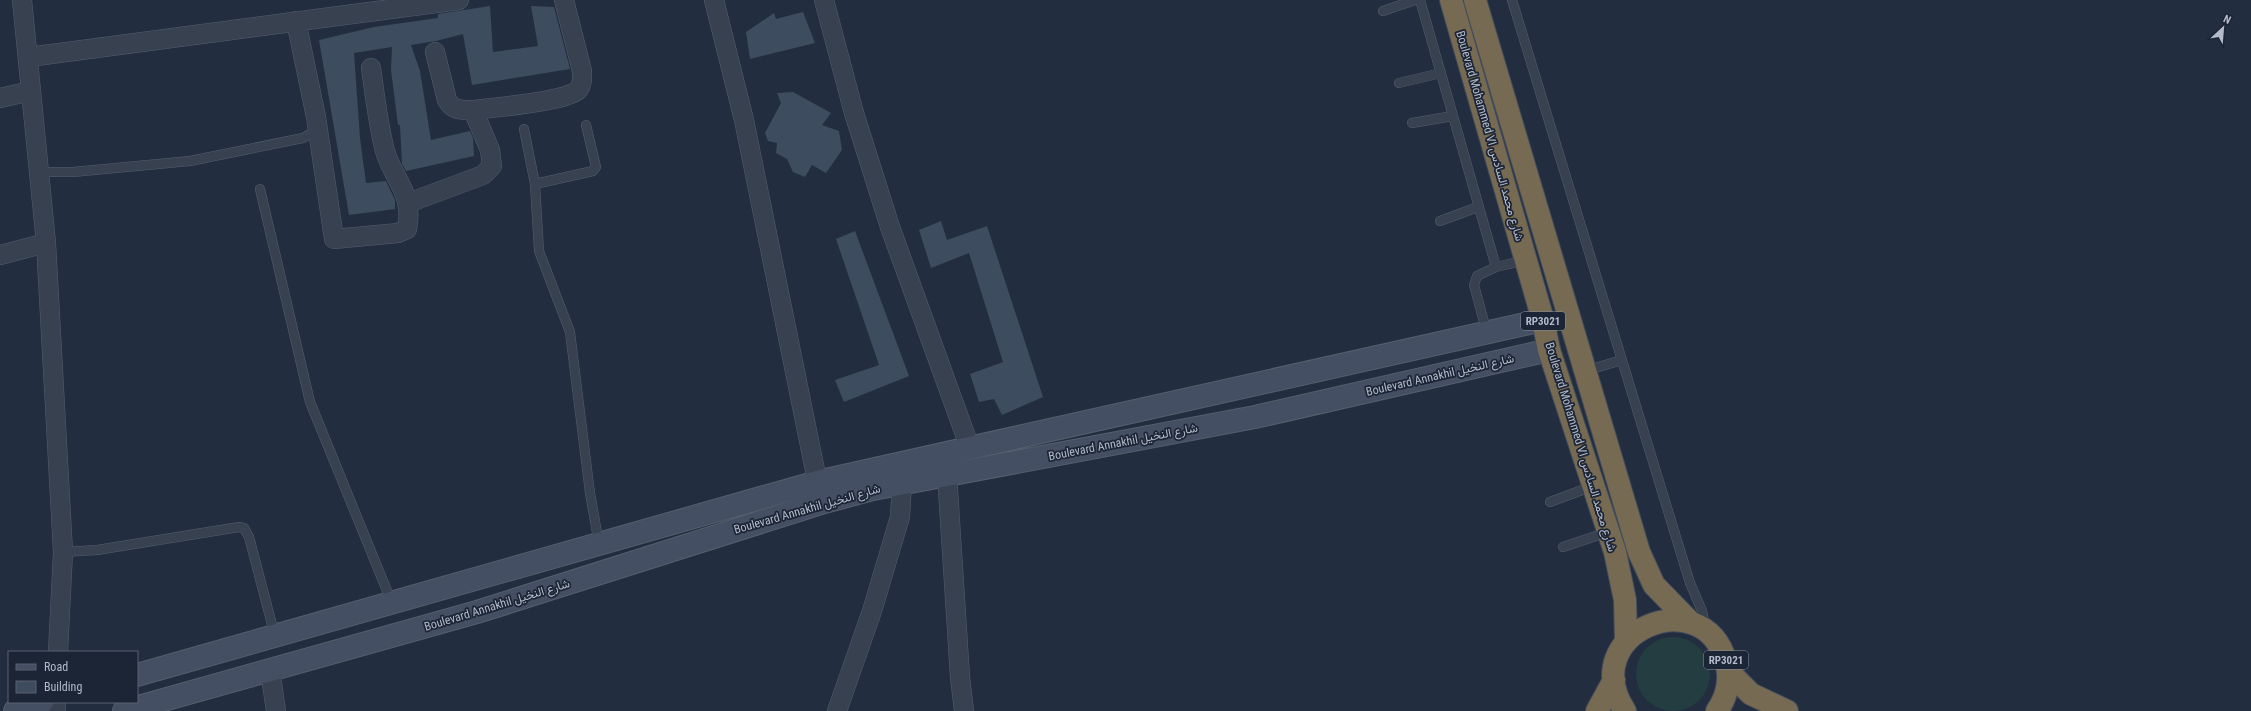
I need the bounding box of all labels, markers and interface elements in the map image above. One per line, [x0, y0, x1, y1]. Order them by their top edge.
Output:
north arrow [2203, 8, 2243, 48]
text: N [2221, 12, 2233, 27]
street label: Boulevard Mohammed VI شارع محمد السادس [1451, 29, 1527, 243]
road number: RP3021 [1521, 312, 1565, 330]
street label: Boulevard Mohammed VI شارع محمد السادس [1540, 341, 1620, 554]
street label: Boulevard Annakhil شارع النخيل [1365, 351, 1516, 401]
street label: Boulevard Annakhil شارع النخيل [1047, 421, 1199, 465]
street label: Boulevard Annakhil شارع النخيل [732, 481, 882, 539]
street label: Boulevard Annakhil شارع النخيل [422, 576, 572, 636]
legend [8, 651, 138, 703]
road number: RP3021 [1704, 651, 1748, 669]
text: Road [44, 660, 68, 674]
text: Building [44, 680, 82, 694]

